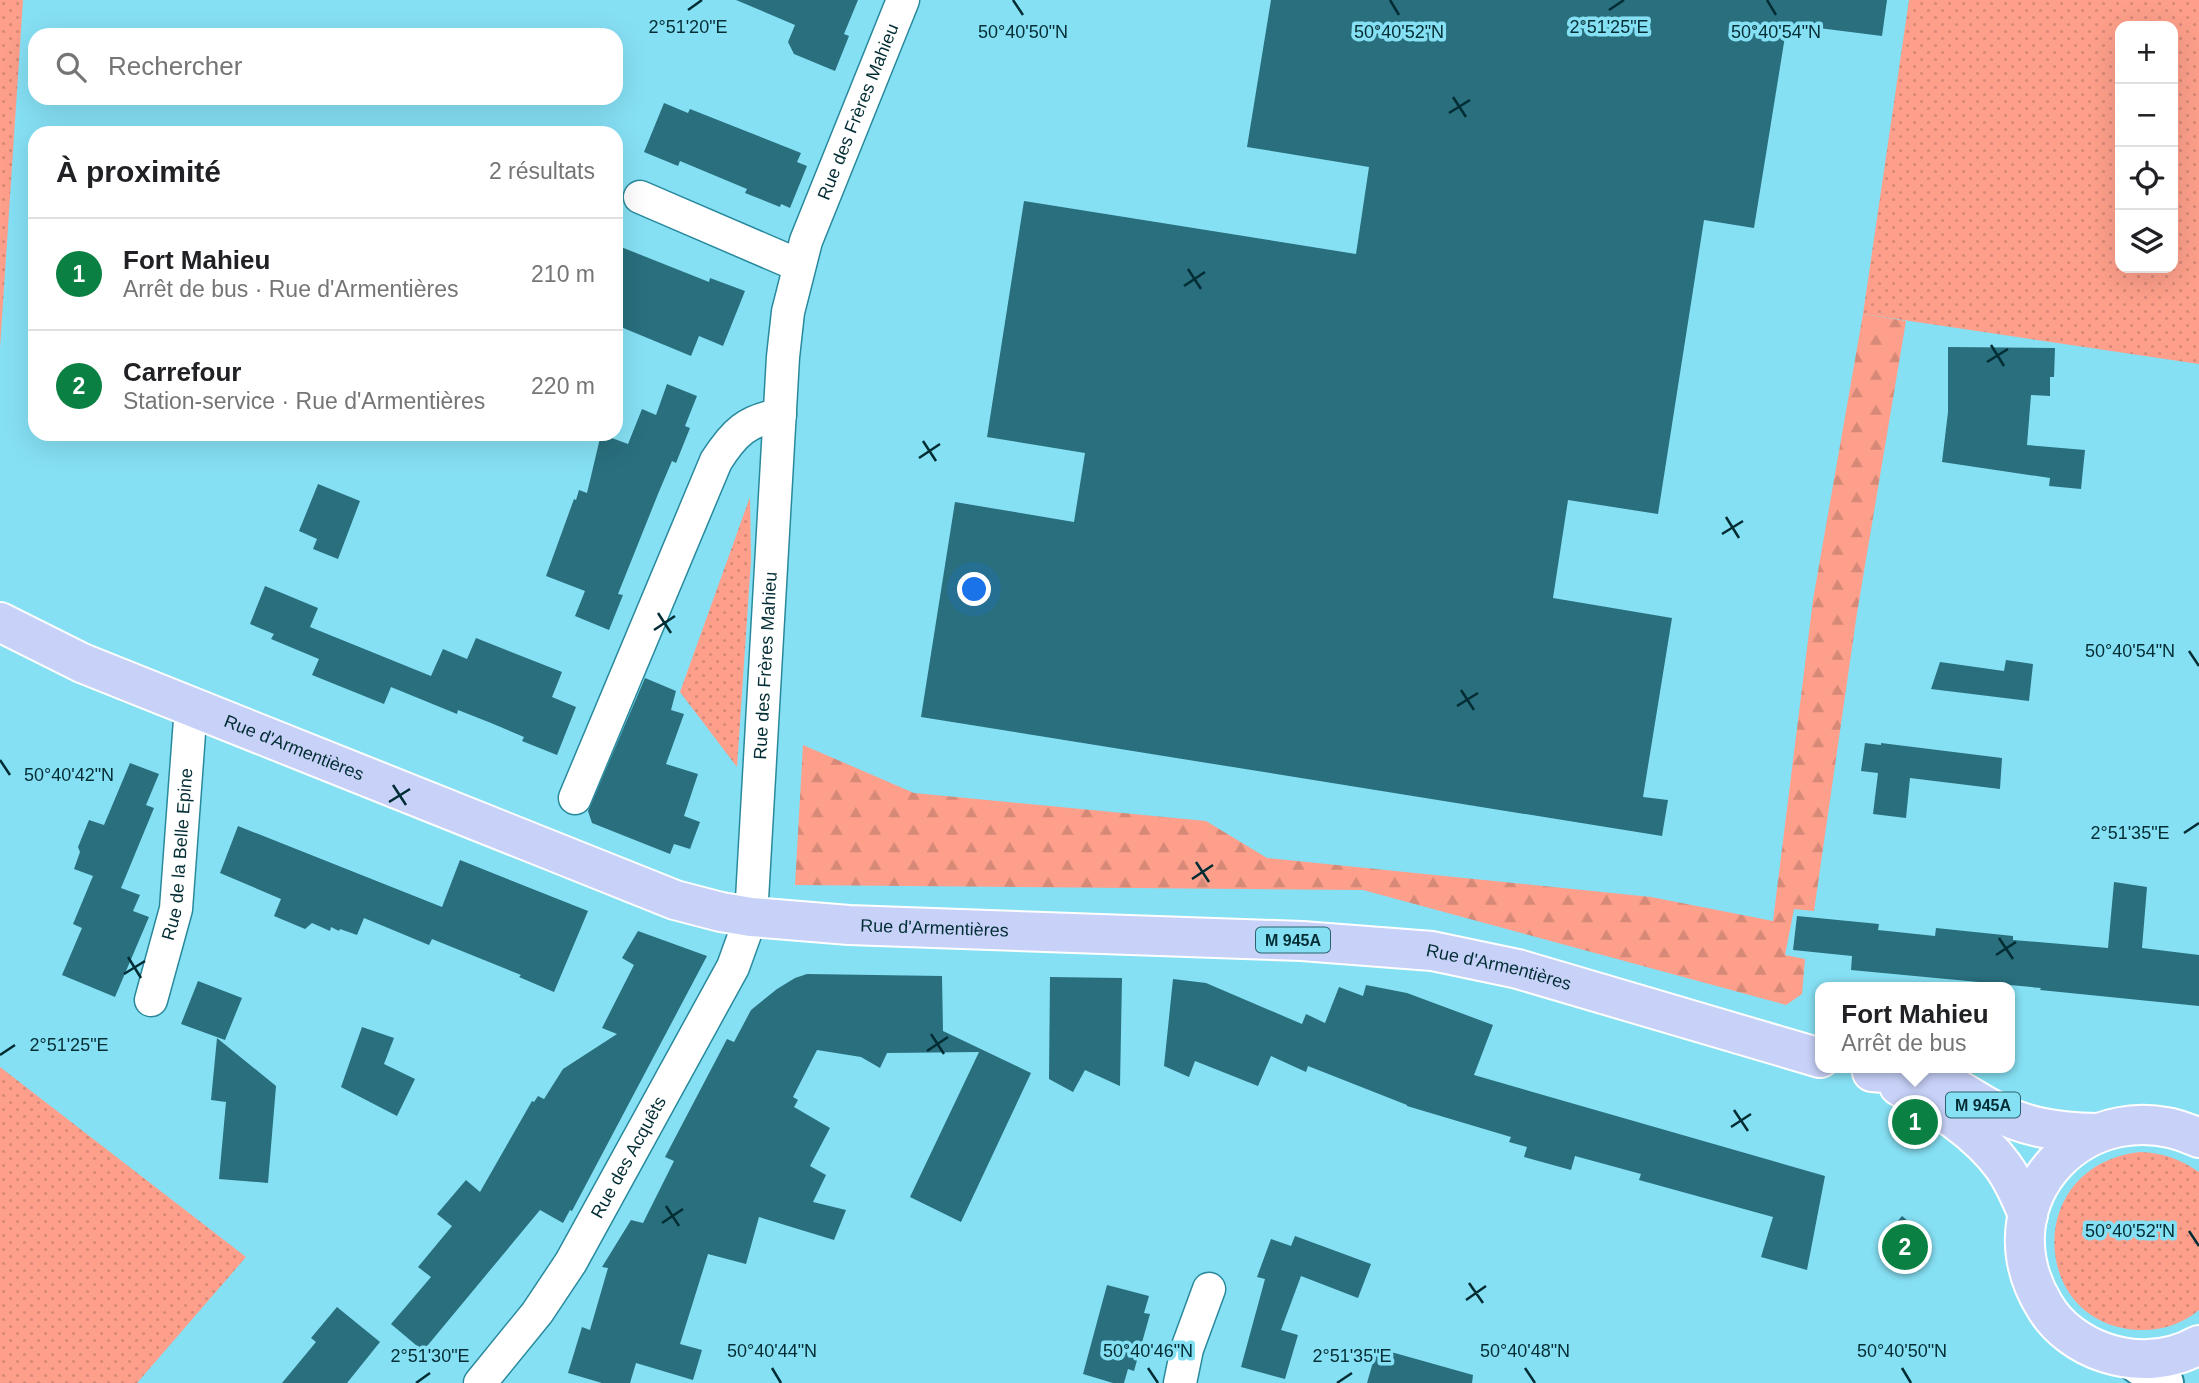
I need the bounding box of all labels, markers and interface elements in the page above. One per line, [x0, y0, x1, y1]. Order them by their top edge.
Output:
text: 2°51'20"E [648, 17, 728, 37]
text: 2°51'25"E [1569, 17, 1649, 37]
street label: Rue des Frères Mahieu [814, 21, 902, 203]
map controls [2115, 21, 2178, 273]
button: + [2115, 21, 2178, 84]
text: 50°40'50"N [978, 22, 1068, 42]
text: 50°40'52"N [1354, 22, 1444, 42]
text: 50°40'54"N [1731, 22, 1821, 42]
search box [28, 28, 623, 105]
icon: search [52, 48, 90, 86]
text: Rechercher [108, 51, 242, 81]
button: − [2115, 84, 2178, 147]
button: locate [2115, 147, 2178, 210]
text: À proximité [56, 155, 221, 188]
text: 2 résultats [489, 158, 595, 184]
button: layers [2115, 210, 2178, 273]
text: Fort Mahieu [123, 245, 270, 275]
text: 1 [73, 261, 85, 287]
text: 210 m [531, 261, 595, 287]
text: Arrêt de bus · Rue d'Armentières [123, 276, 458, 302]
text: Carrefour [123, 357, 241, 387]
text: 2 [73, 373, 85, 399]
text: 220 m [531, 373, 595, 399]
text: Station-service · Rue d'Armentières [123, 388, 485, 414]
street label: Rue des Frères Mahieu [750, 571, 781, 760]
your location [957, 572, 991, 606]
text: 50°40'54"N [2085, 641, 2175, 661]
street label: Rue d'Armentières [221, 711, 367, 785]
text: 50°40'42"N [24, 765, 114, 785]
street label: Rue de la Belle Epine [158, 767, 196, 943]
text: 2°51'35"E [2090, 823, 2170, 843]
street label: Rue d'Armentières [860, 915, 1009, 941]
road number: M 945A [1256, 928, 1330, 952]
street label: Rue d'Armentières [1425, 940, 1574, 994]
popup [1815, 982, 2015, 1073]
text: Fort Mahieu [1841, 999, 1989, 1029]
text: Arrêt de bus [1841, 1030, 1967, 1056]
text: 2°51'25"E [29, 1035, 109, 1055]
road number: M 945A [1946, 1092, 2020, 1118]
street label: Rue des Acquêts [587, 1093, 670, 1222]
pin: 1 [1892, 1096, 1938, 1148]
pin: 2 [1882, 1221, 1928, 1273]
text: 50°40'52"N [2085, 1221, 2175, 1241]
text: 50°40'44"N [727, 1341, 817, 1361]
text: 50°40'46"N [1103, 1341, 1193, 1361]
text: 50°40'48"N [1480, 1341, 1570, 1361]
text: 50°40'50"N [1857, 1341, 1947, 1361]
text: 2°51'30"E [390, 1346, 470, 1366]
text: 2°51'35"E [1312, 1346, 1392, 1366]

